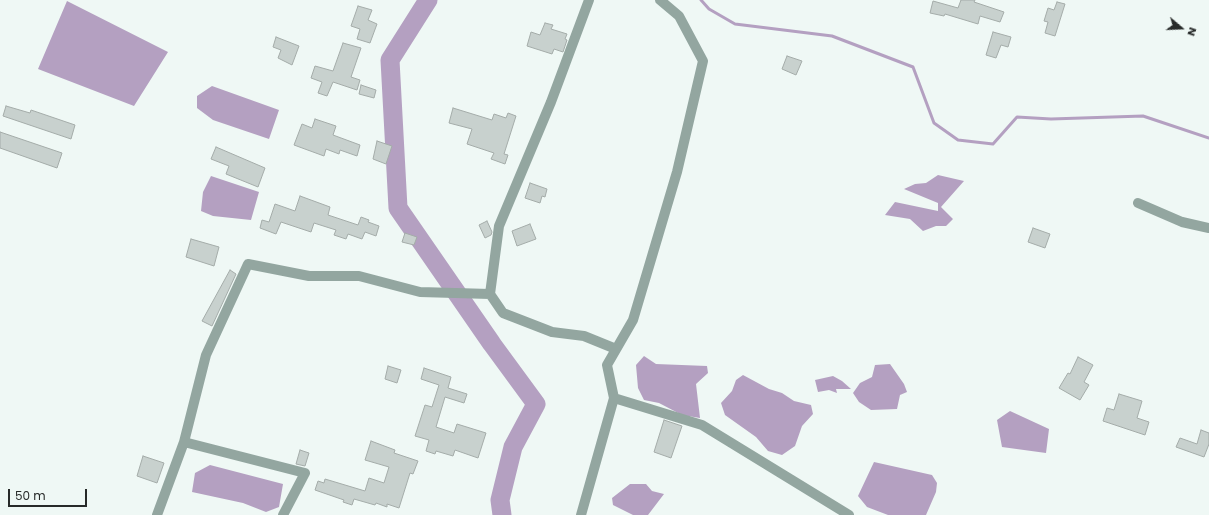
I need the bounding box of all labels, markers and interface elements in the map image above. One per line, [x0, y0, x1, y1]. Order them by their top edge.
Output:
north arrow [1161, 8, 1201, 48]
text: N [1183, 25, 1201, 38]
scale bar [10, 481, 89, 507]
text: 50 m [15, 487, 46, 504]

